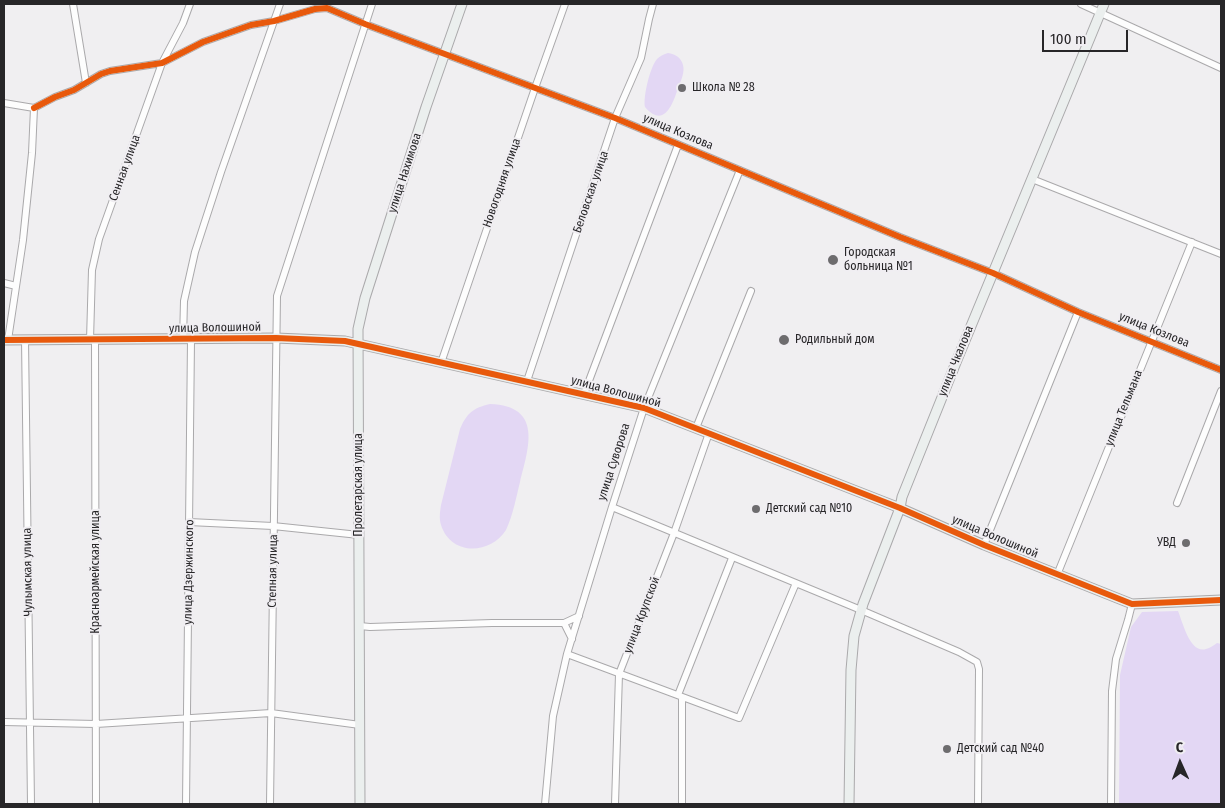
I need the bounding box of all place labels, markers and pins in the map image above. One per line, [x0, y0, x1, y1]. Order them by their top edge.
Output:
place label: Школа № 28 [692, 81, 755, 95]
marker: Школа № 28 [676, 82, 688, 94]
place label: Городская больница №1 [844, 246, 913, 274]
marker: Городская больница №1 [826, 253, 840, 267]
marker: Родильный дом [777, 333, 791, 347]
place label: Родильный дом [795, 333, 875, 347]
place label: Детский сад №10 [766, 502, 852, 516]
marker: Детский сад №10 [750, 503, 762, 515]
place label: УВД [1157, 536, 1176, 550]
marker: УВД [1180, 537, 1192, 549]
place label: Детский сад №40 [957, 742, 1044, 756]
marker: Детский сад №40 [941, 743, 953, 755]

